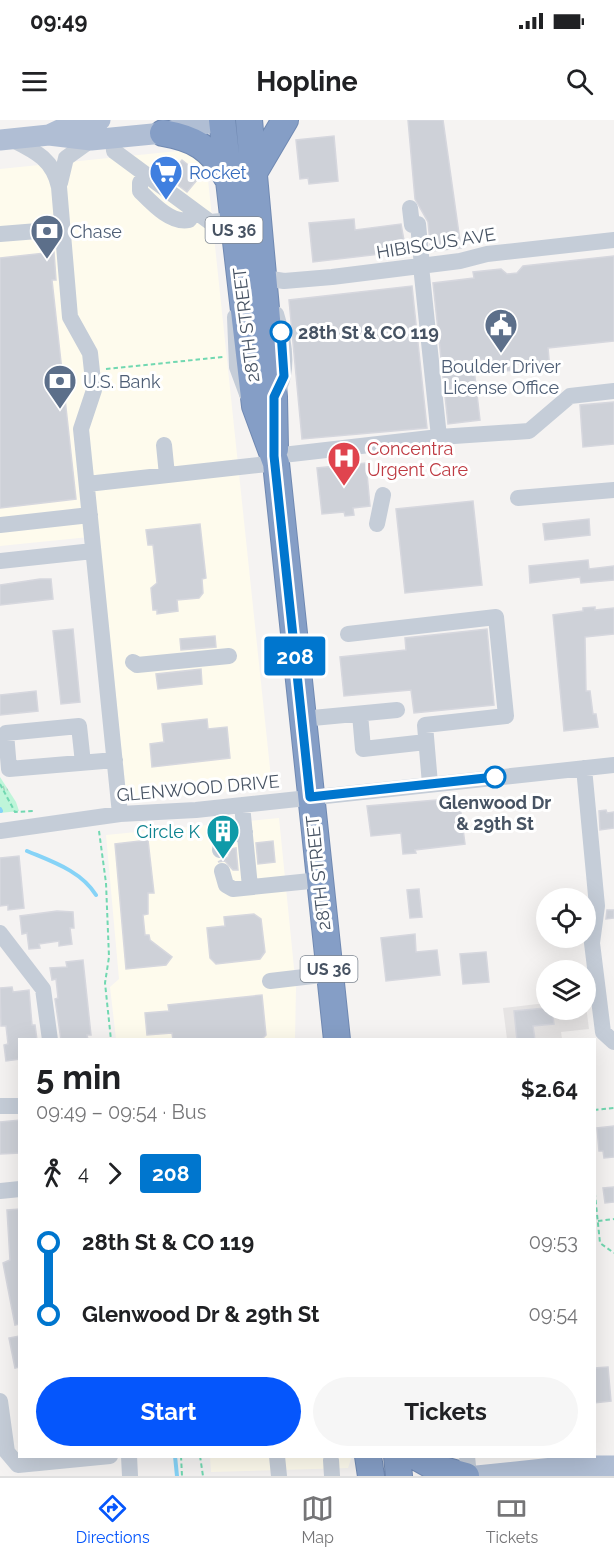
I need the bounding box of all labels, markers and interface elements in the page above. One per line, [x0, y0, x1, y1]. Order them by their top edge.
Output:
text: 09:49 [30, 8, 87, 34]
icon: menu [18, 65, 51, 98]
icon: search [563, 65, 596, 98]
text: Hopline [256, 66, 358, 97]
supermarket icon: Rocket [148, 154, 184, 201]
place label: Rocket [189, 162, 247, 183]
bank icon: Chase [29, 213, 65, 260]
road number: US 36 [206, 217, 262, 243]
place label: Chase [70, 221, 122, 242]
street label: HIBISCUS AVE [375, 223, 497, 263]
street label: 28TH STREET [229, 266, 263, 384]
public building icon: Boulder Driver License Office [483, 307, 519, 354]
marker: 28th St & CO 119 [270, 321, 292, 343]
place label: 28th St & CO 119 [298, 322, 439, 343]
place label: Boulder Driver License Office [441, 356, 562, 398]
bank icon: U.S. Bank [42, 363, 78, 410]
place label: U.S. Bank [83, 371, 161, 392]
place label: Concentra Urgent Care [367, 438, 468, 480]
hospital icon: Concentra Urgent Care [326, 440, 362, 487]
line badge: 208 [260, 636, 330, 676]
text: 208 [276, 644, 314, 669]
marker: Glenwood Dr & 29th St [484, 766, 506, 788]
street label: GLENWOOD DRIVE [116, 770, 280, 806]
place label: Glenwood Dr & 29th St [439, 792, 551, 834]
building icon: Circle K [205, 813, 241, 860]
street label: 28TH STREET [302, 815, 334, 931]
place label: Circle K [136, 821, 200, 842]
map controls [536, 888, 596, 1020]
button: locate [536, 888, 596, 948]
road number: US 36 [300, 956, 358, 982]
button: layers [536, 960, 596, 1020]
text: 5 min [36, 1058, 121, 1097]
text: $2.64 [521, 1076, 578, 1102]
text: 09:49 – 09:54 · Bus [36, 1100, 206, 1124]
icon: walk [36, 1157, 69, 1190]
icon: forward [98, 1157, 131, 1190]
text: 4 [78, 1161, 89, 1185]
text: 208 [152, 1161, 189, 1186]
text: 28th St & CO 119 [82, 1229, 254, 1255]
text: 09:53 [529, 1230, 578, 1254]
text: Glenwood Dr & 29th St [82, 1301, 319, 1327]
text: 09:54 [528, 1302, 578, 1326]
button: Start [36, 1377, 301, 1446]
button: Tickets [313, 1377, 578, 1446]
tab: Directions [76, 1492, 150, 1547]
tab: Map [301, 1492, 334, 1547]
tab: Tickets [486, 1492, 538, 1547]

